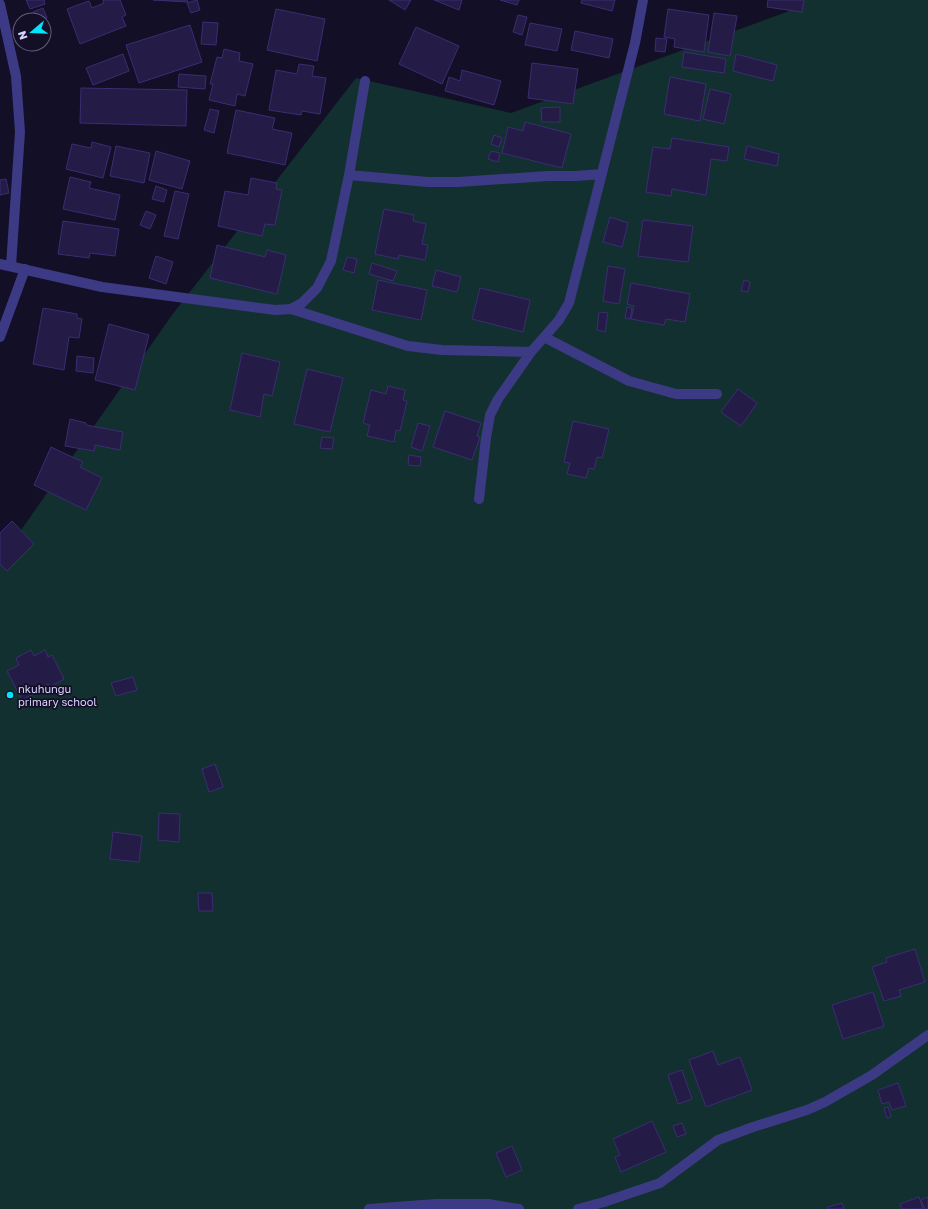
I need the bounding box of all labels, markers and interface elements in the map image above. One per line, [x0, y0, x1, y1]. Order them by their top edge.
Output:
north arrow [12, 12, 52, 52]
text: N [15, 29, 30, 41]
place label: nkuhungu primary school [18, 682, 97, 708]
marker: nkuhungu primary school [5, 690, 15, 700]

